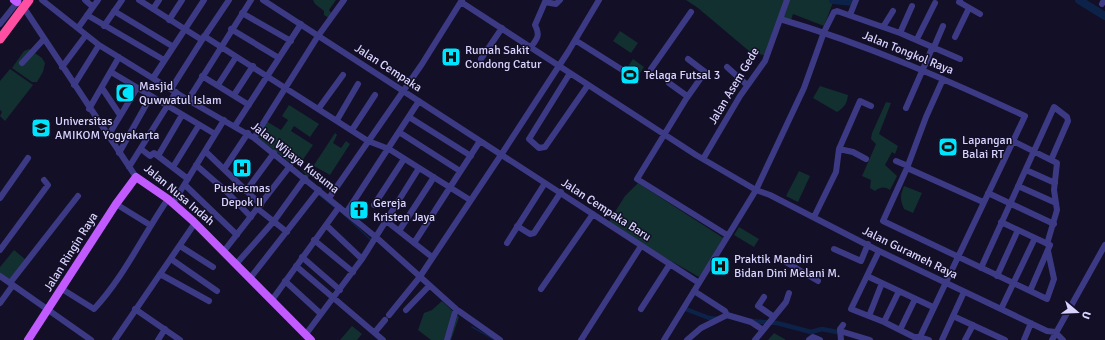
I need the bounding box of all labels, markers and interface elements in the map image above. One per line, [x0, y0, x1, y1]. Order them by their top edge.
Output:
street label: Jalan Tongkol Raya [860, 28, 956, 78]
street label: Jalan Cempaka [352, 41, 424, 95]
place label: Rumah Sakit Condong Catur [465, 43, 542, 72]
street label: Jalan Asem Gede [705, 45, 763, 127]
hospital icon: Rumah Sakit Condong Catur [440, 46, 462, 68]
sports icon: Telaga Futsal 3 [619, 64, 641, 86]
place label: Telaga Futsal 3 [644, 68, 720, 83]
place label: Masjid Quwwatul Islam [139, 79, 221, 108]
mosque icon: Masjid Quwwatul Islam [114, 82, 136, 104]
place label: Universitas AMIKOM Yogyakarta [55, 114, 159, 143]
school or university icon: Universitas AMIKOM Yogyakarta [30, 117, 52, 139]
street label: Jalan Wijaya Kusuma [248, 119, 342, 197]
place label: Lapangan Balai RT [962, 133, 1012, 162]
sports icon: Lapangan Balai RT [937, 136, 959, 158]
hospital icon: Puskesmas Depok II [231, 157, 253, 179]
street label: Jalan Nusa Indah [141, 161, 217, 229]
street label: Jalan Cempaka Baru [558, 175, 654, 245]
place label: Puskesmas Depok II [214, 181, 270, 210]
place label: Gereja Kristen Jaya [373, 196, 435, 225]
church icon: Gereja Kristen Jaya [348, 199, 370, 221]
street label: Jalan Ringin Raya [41, 210, 101, 294]
street label: Jalan Gurameh Raya [860, 223, 960, 283]
place label: Praktik Mandiri Bidan Dini Melani M. [734, 252, 840, 281]
hospital icon: Praktik Mandiri Bidan Dini Melani M. [709, 255, 731, 277]
north arrow [1057, 292, 1097, 332]
text: U [1079, 309, 1093, 321]

